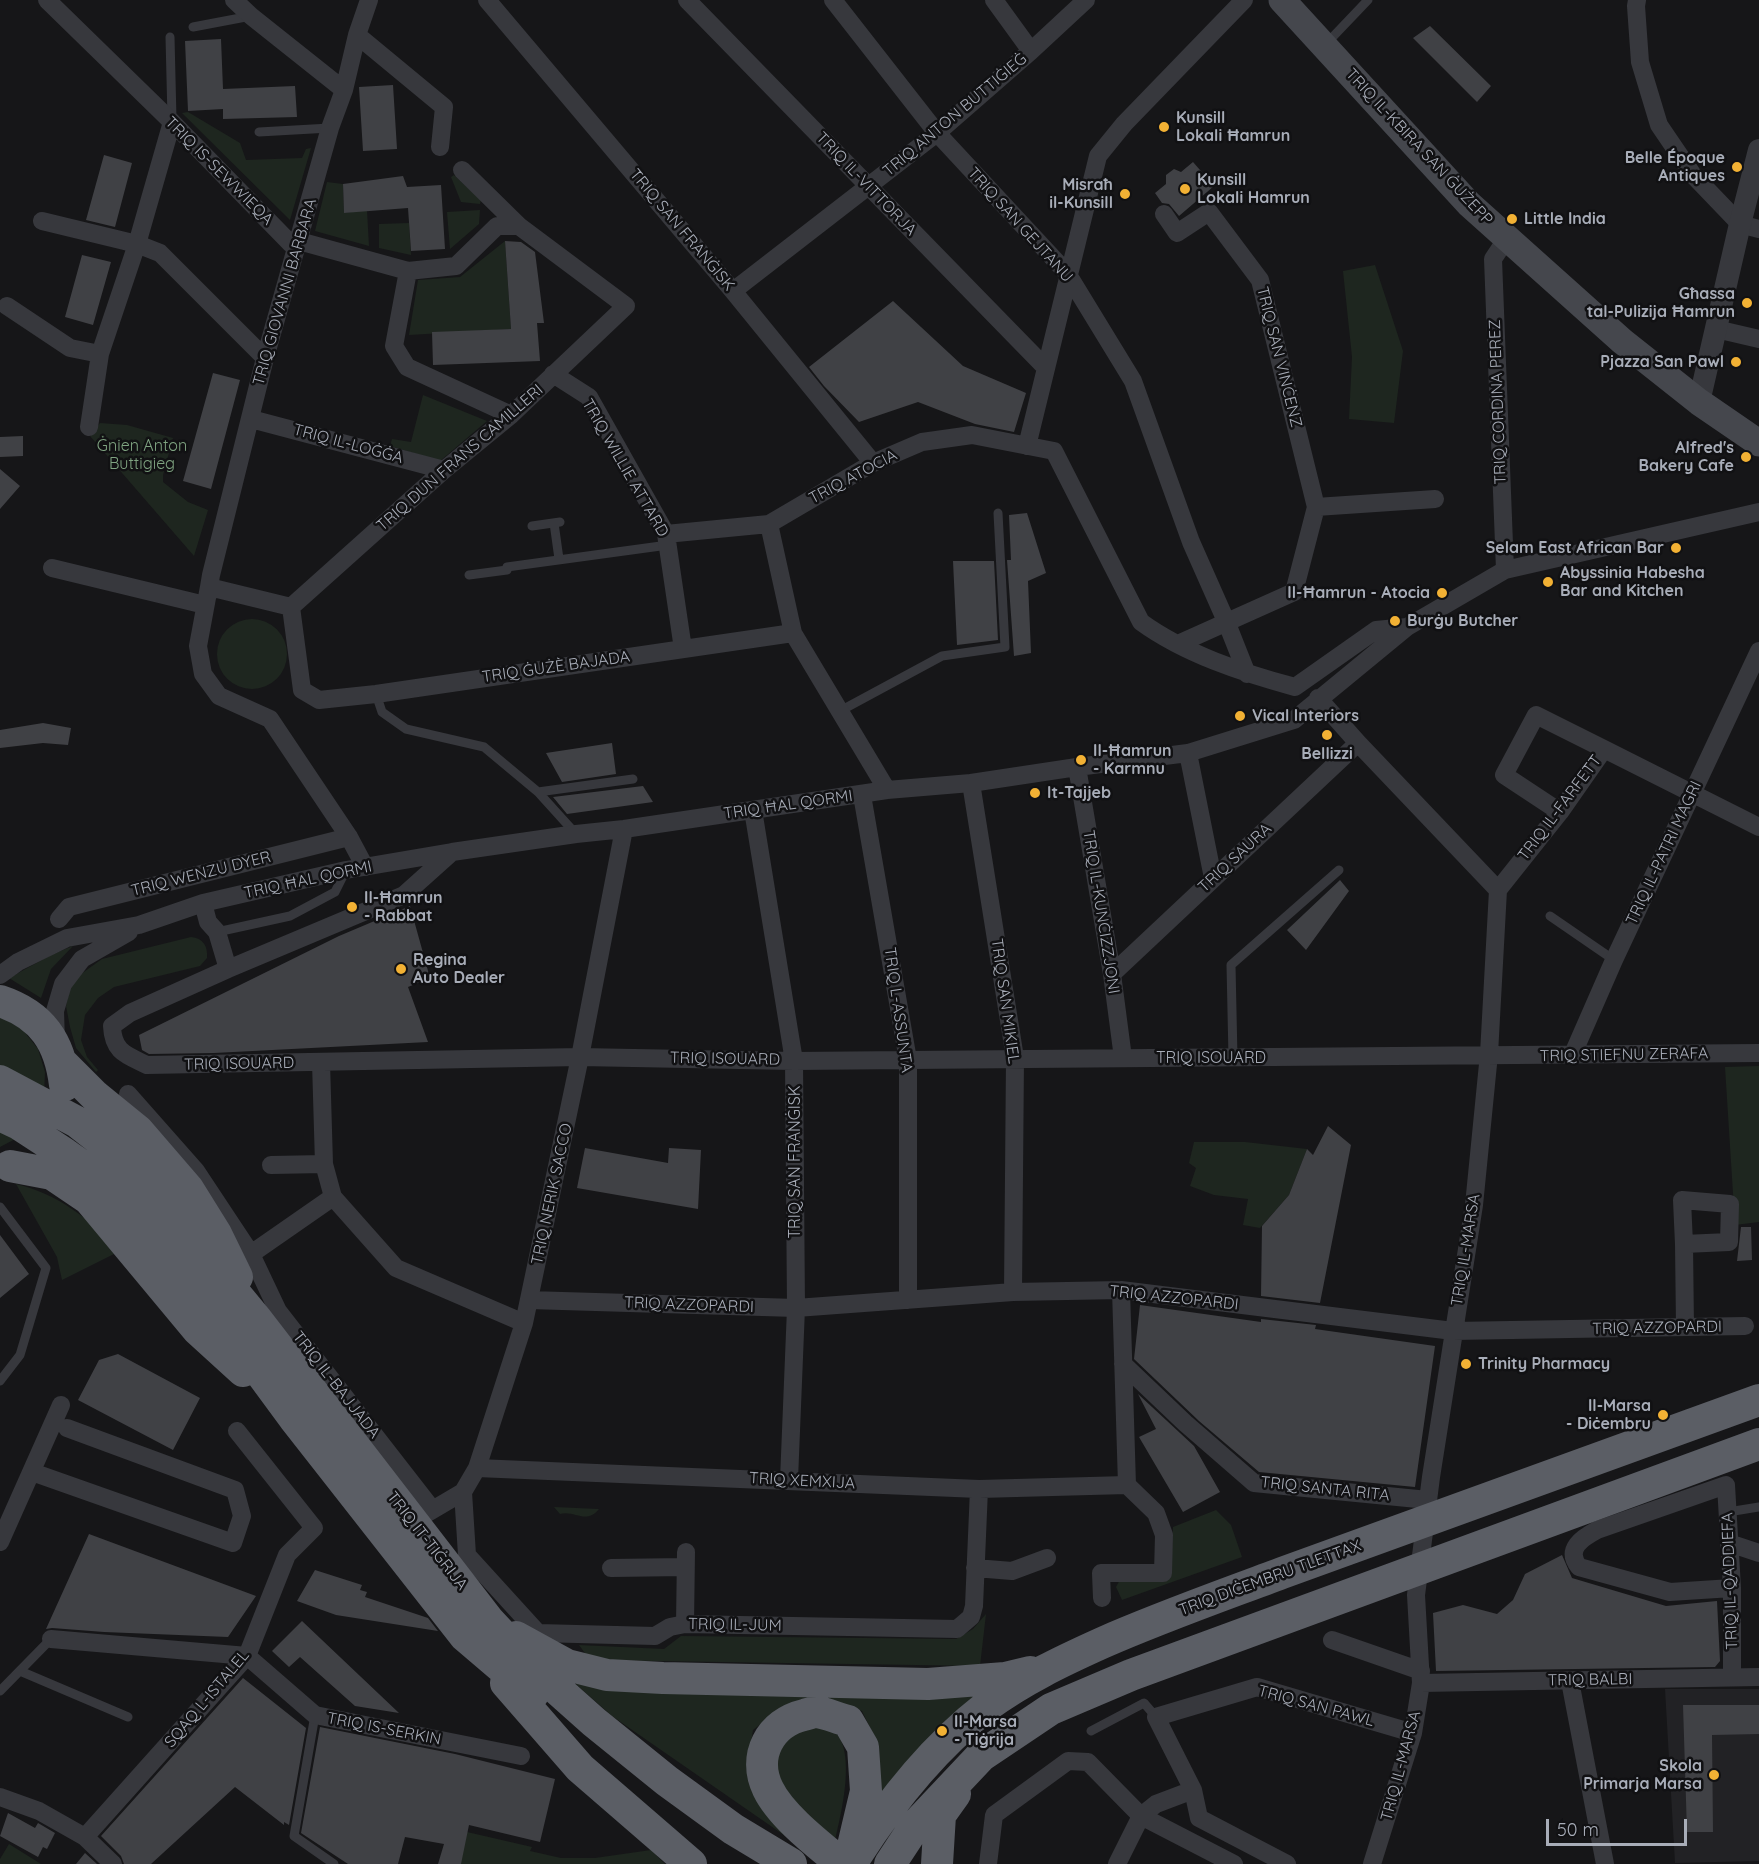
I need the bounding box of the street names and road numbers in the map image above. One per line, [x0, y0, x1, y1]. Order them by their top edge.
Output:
street label: TRIQ ANTON BUTTIĠIEĠ [879, 49, 1031, 181]
street label: TRIQ IL-KBIRA SAN ĠUŻEPP [1341, 65, 1497, 229]
street label: TRIQ IS-SEWWIEQA [161, 113, 277, 229]
street label: TRIQ IL-VITTORJA [812, 128, 920, 240]
street label: TRIQ SAN GEJTANU [963, 164, 1077, 286]
street label: TRIQ SAN FRANĠISK [625, 165, 739, 295]
street label: TRIQ GIOVANNI BARBARA [249, 196, 321, 388]
street label: TRIQ SAN VINĊENZ [1252, 285, 1306, 429]
street label: TRIQ CORDINA PEREZ [1486, 319, 1510, 485]
street label: TRIQ DUN FRANS CAMILLERI [373, 381, 547, 535]
street label: TRIQ WILLIE ATTARD [578, 396, 672, 540]
street label: TRIQ IL-LOĠĠA [291, 420, 405, 468]
street label: TRIQ ATOCIA [806, 446, 900, 508]
street label: TRIQ ĠUŻÈ BAJADA [481, 647, 631, 687]
street label: TRIQ IL-FARFETT [1514, 751, 1606, 865]
street label: TRIQ IL-PATRI MAGRI [1622, 778, 1706, 928]
street label: TRIQ ĦAL QORMI [722, 786, 854, 824]
street label: TRIQ SAURA [1195, 819, 1275, 897]
street label: TRIQ IL-KUNĊIZZJONI [1079, 829, 1123, 995]
street label: TRIQ WENZU DYER [129, 847, 273, 901]
street label: TRIQ ĦAL QORMI [242, 857, 374, 903]
street label: TRIQ SAN MIKIEL [987, 937, 1023, 1065]
street label: TRIQ L-ASSUNTA [880, 946, 916, 1074]
street label: TRIQ STIEFNU ZERAFA [1539, 1044, 1709, 1066]
street label: TRIQ ISOUARD [670, 1048, 780, 1070]
street label: TRIQ ISOUARD [1156, 1048, 1266, 1068]
street label: TRIQ ISOUARD [184, 1053, 294, 1075]
street label: TRIQ SAN FRANĠISK [785, 1085, 805, 1239]
street label: TRIQ NERIK SACCO [528, 1121, 576, 1267]
street label: TRIQ IL-MARSA [1448, 1192, 1484, 1308]
street label: TRIQ AZZOPARDI [1108, 1282, 1240, 1314]
street label: TRIQ AZZOPARDI [624, 1293, 754, 1317]
street label: TRIQ AZZOPARDI [1592, 1317, 1722, 1339]
street label: TRIQ IL-BAJJADA [288, 1328, 384, 1442]
street label: TRIQ XEMXIJA [749, 1469, 855, 1493]
street label: TRIQ SANTA RITA [1260, 1473, 1390, 1505]
street label: TRIQ IT-TIĠRIJA [383, 1488, 471, 1594]
street label: TRIQ IL-QADDIEFA [1718, 1512, 1742, 1650]
street label: TRIQ DIĊEMBRU TLETTAX [1176, 1536, 1364, 1620]
street label: TRIQ IL-JUM [688, 1615, 782, 1635]
street label: SQAQ L-ISTALEL [161, 1646, 253, 1752]
street label: TRIQ BALBI [1547, 1670, 1633, 1690]
street label: TRIQ SAN PAWL [1256, 1681, 1376, 1731]
street label: TRIQ IS-SERKIN [325, 1709, 443, 1749]
street label: TRIQ IL-MARSA [1377, 1709, 1425, 1823]

